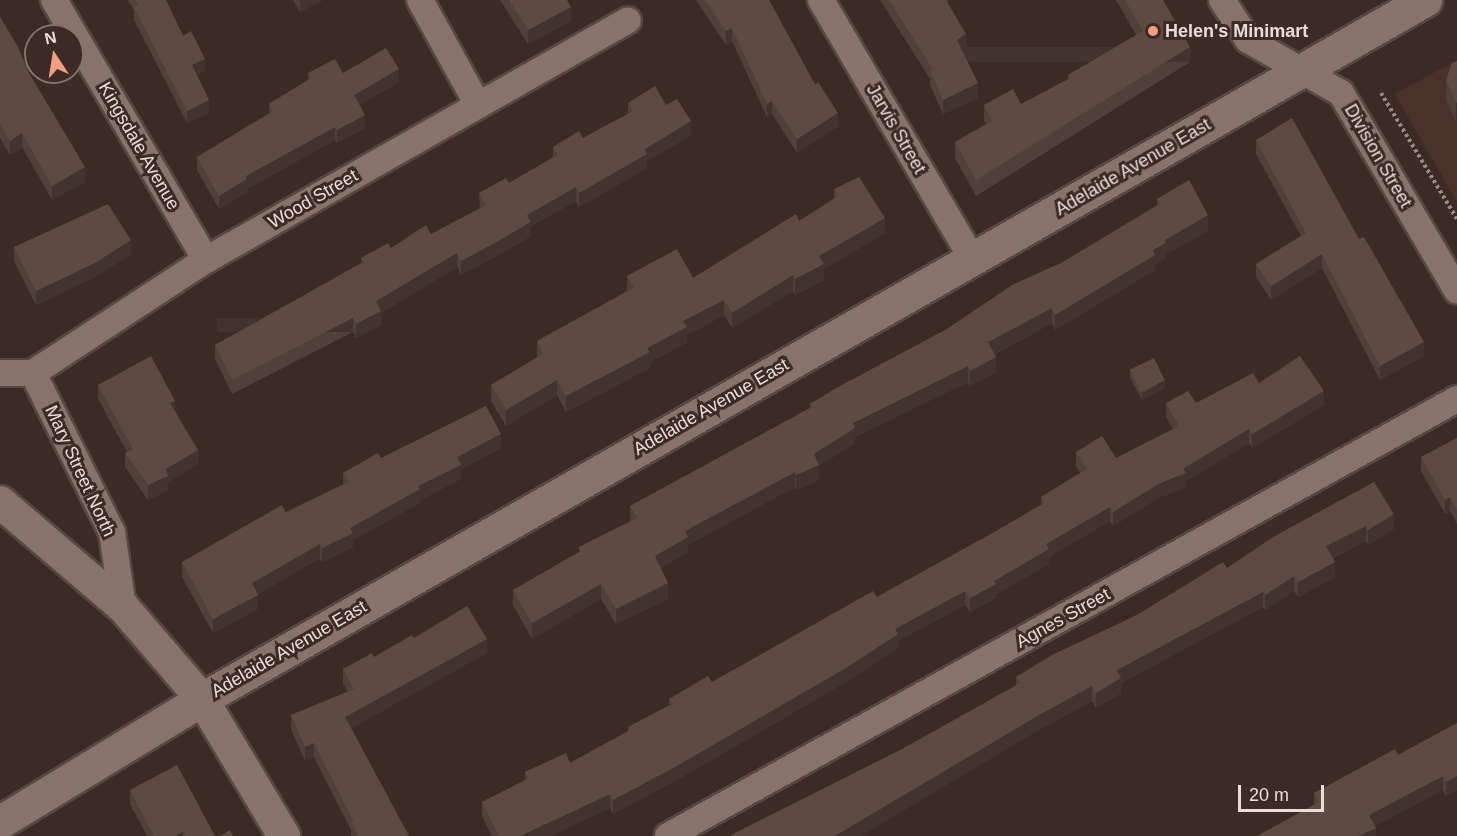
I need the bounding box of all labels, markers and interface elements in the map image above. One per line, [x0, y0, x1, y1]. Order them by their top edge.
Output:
place label: Helen's Minimart [1165, 20, 1308, 42]
north arrow [24, 24, 84, 84]
marker: Helen's Minimart [1146, 24, 1160, 38]
text: N [43, 28, 58, 47]
street label: Kingsdale Avenue [93, 78, 185, 214]
street label: Jarvis Street [862, 80, 930, 178]
street label: Division Street [1340, 100, 1416, 212]
street label: Adelaide Avenue East [1051, 113, 1215, 221]
street label: Wood Street [264, 165, 362, 233]
street label: Adelaide Avenue East [629, 353, 793, 461]
street label: Mary Street North [40, 402, 120, 540]
street label: Agnes Street [1012, 583, 1114, 653]
street label: Adelaide Avenue East [207, 595, 371, 703]
scale bar [1241, 773, 1326, 811]
text: 20 m [1249, 785, 1289, 805]

